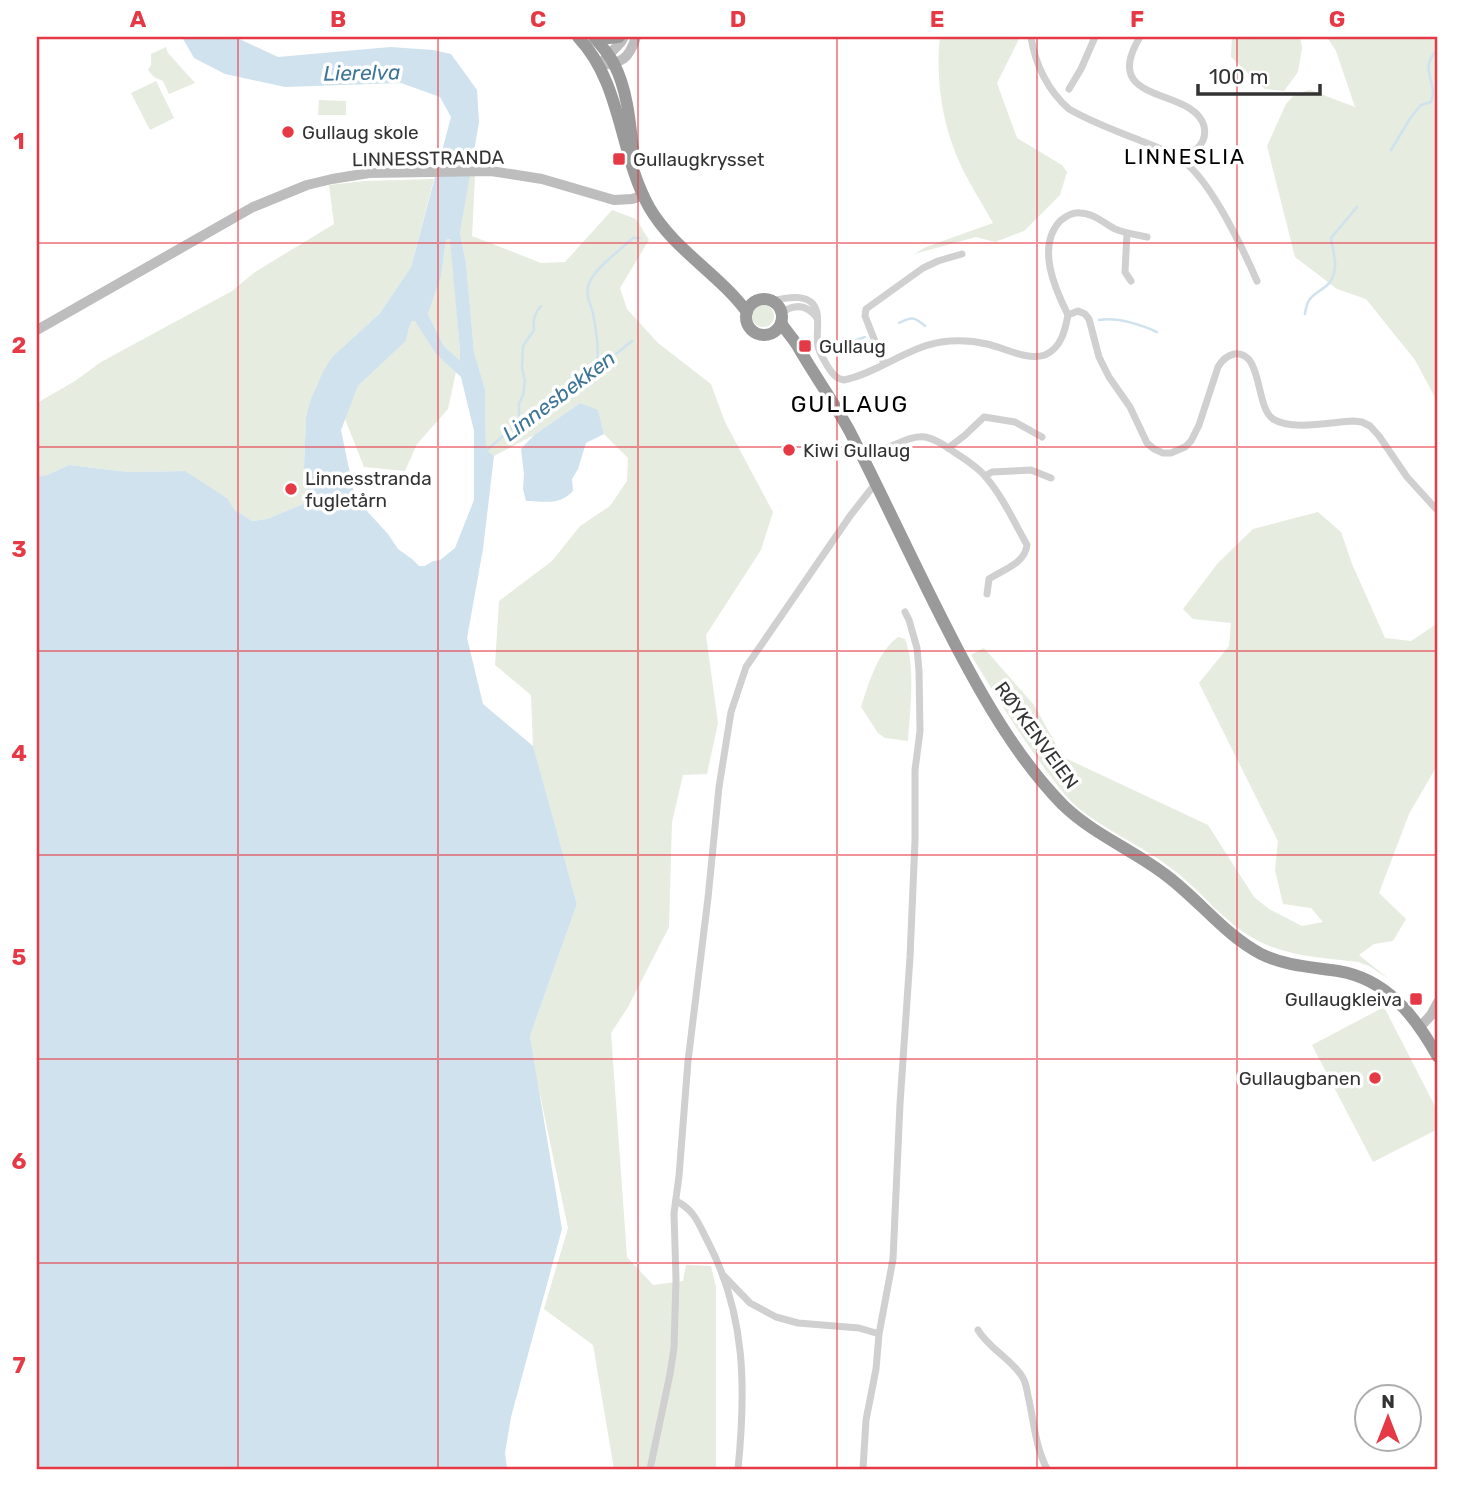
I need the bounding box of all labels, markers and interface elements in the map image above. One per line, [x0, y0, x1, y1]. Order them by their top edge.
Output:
text: A [130, 5, 147, 33]
text: B [330, 5, 346, 33]
text: C [530, 5, 546, 33]
text: D [730, 5, 746, 33]
text: E [930, 5, 944, 33]
text: F [1130, 5, 1144, 33]
text: G [1329, 5, 1345, 33]
scale bar [1198, 52, 1321, 96]
water label: Lierelva [323, 59, 401, 86]
text: 100 m [1209, 64, 1268, 89]
place label: Gullaug skole [302, 121, 419, 144]
marker: Gullaug skole [280, 124, 296, 140]
text: 1 [13, 127, 25, 155]
district label: LINNESLIA [1124, 144, 1246, 169]
street label: LINNESSTRANDA [352, 146, 505, 171]
place label: Gullaugkrysset [633, 148, 765, 171]
marker: Gullaugkrysset [611, 151, 627, 167]
text: 2 [12, 331, 26, 359]
place label: Gullaug [819, 335, 886, 358]
marker: Gullaug [797, 338, 813, 354]
water label: Linnesbekken [497, 345, 620, 446]
district label: GULLAUG [791, 390, 909, 418]
place label: Kiwi Gullaug [803, 439, 910, 462]
marker: Kiwi Gullaug [781, 442, 797, 458]
place label: Linnesstranda fugletårn [305, 467, 432, 512]
marker: Linnesstranda fugletårn [283, 481, 299, 497]
text: 3 [11, 535, 27, 563]
street label: RØYKENVEIEN [990, 677, 1083, 793]
text: 4 [11, 739, 27, 767]
text: 5 [12, 943, 27, 971]
place label: Gullaugkleiva [1285, 988, 1402, 1011]
marker: Gullaugkleiva [1408, 991, 1424, 1007]
place label: Gullaugbanen [1239, 1067, 1361, 1090]
marker: Gullaugbanen [1367, 1070, 1383, 1086]
text: 6 [12, 1147, 27, 1175]
text: 7 [12, 1351, 26, 1379]
north arrow [1352, 1384, 1422, 1454]
text: N [1381, 1390, 1395, 1413]

